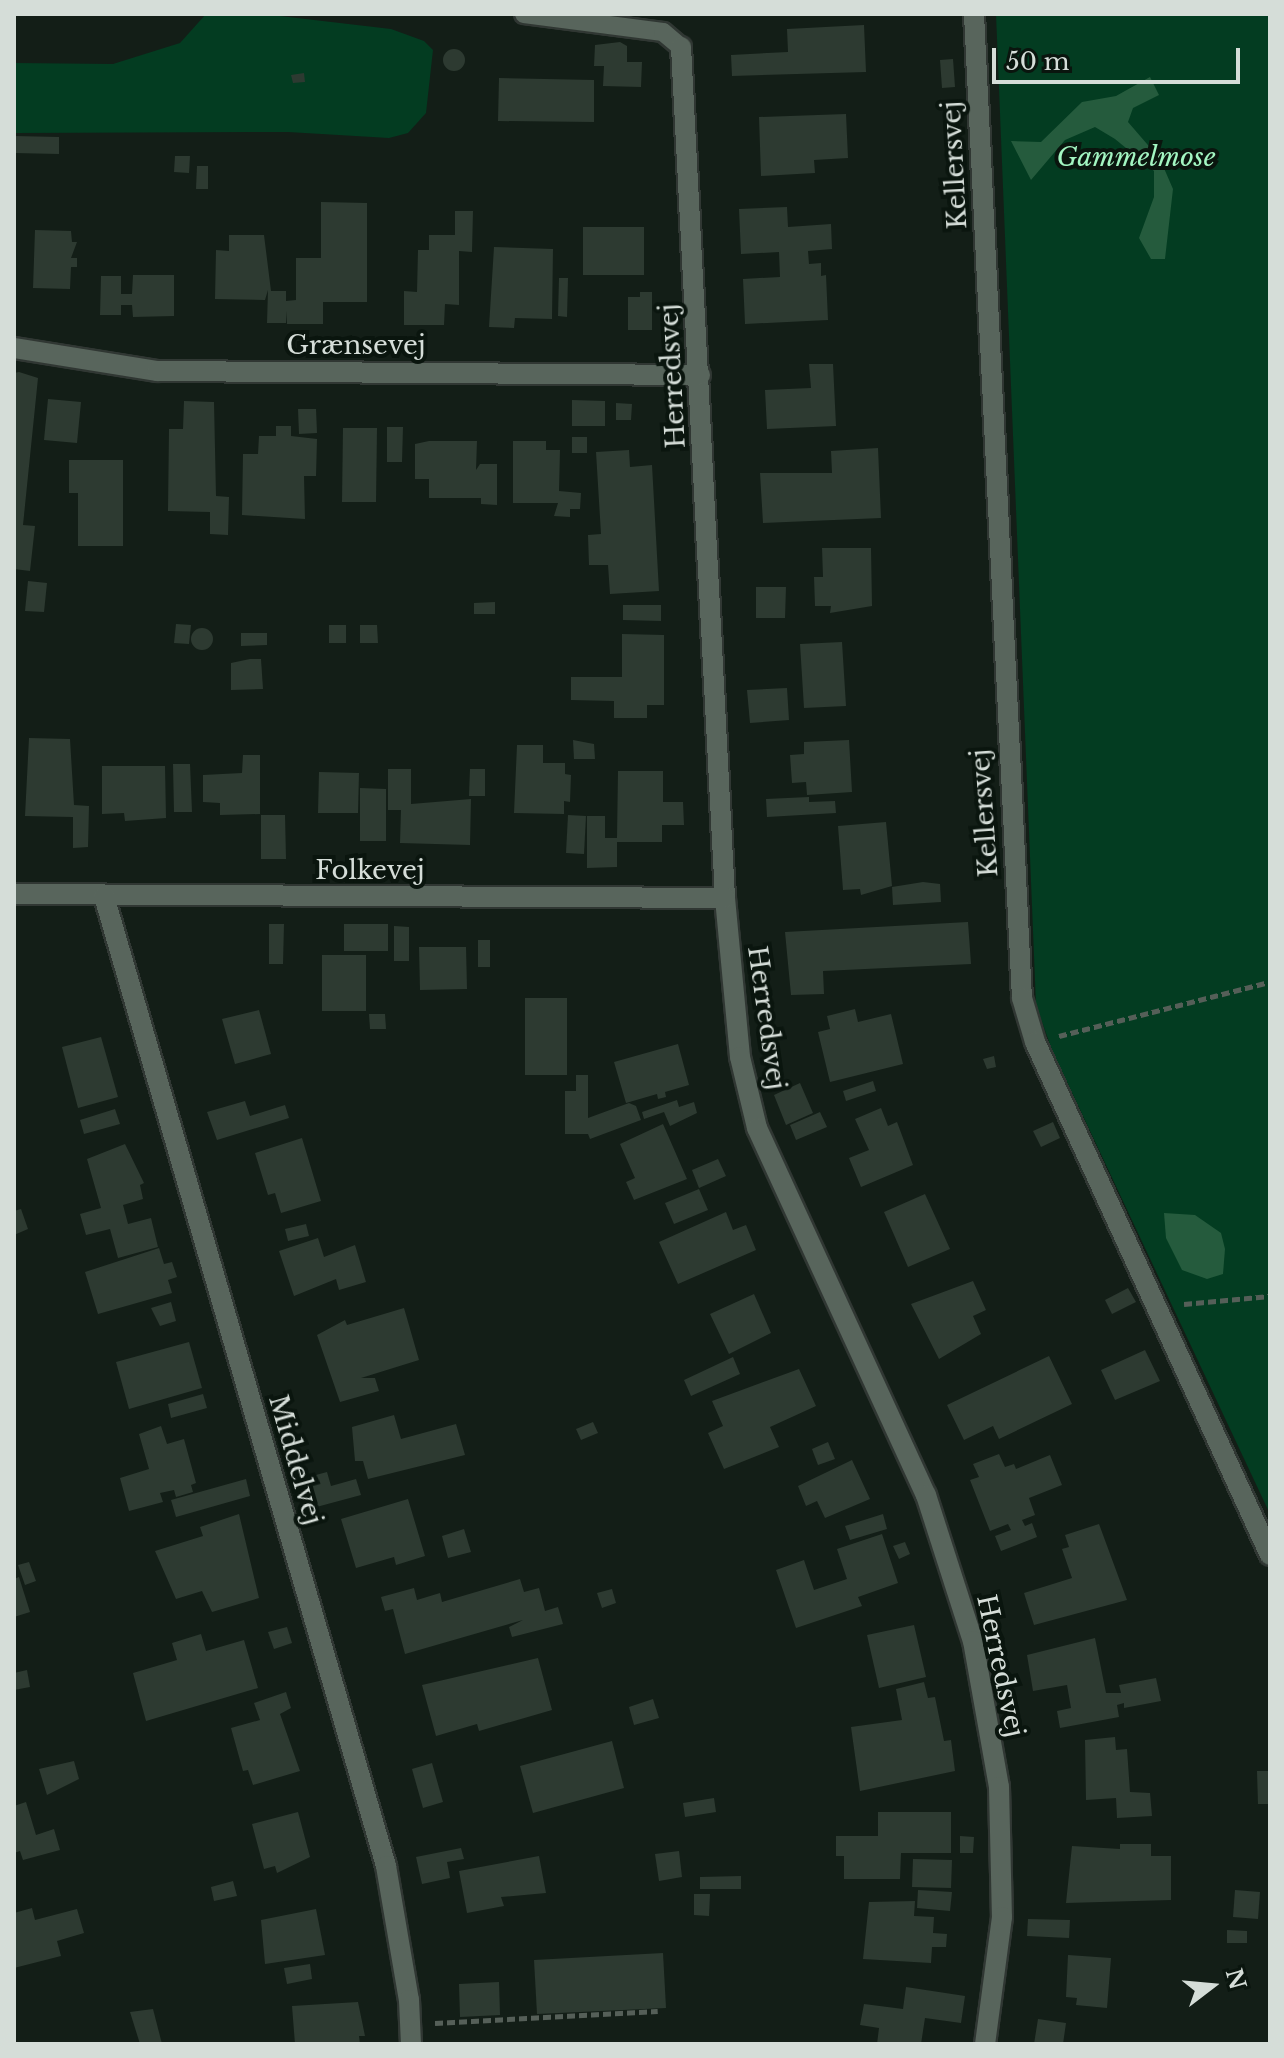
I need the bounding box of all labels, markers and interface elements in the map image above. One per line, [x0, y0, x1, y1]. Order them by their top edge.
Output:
scale bar [996, 32, 1244, 82]
text: 50 m [1006, 47, 1069, 76]
street label: Kellersvej [936, 100, 974, 230]
park label: Gammelmose [1056, 142, 1216, 174]
street label: Herredsvej [654, 303, 692, 449]
street label: Grænsevej [286, 330, 426, 362]
street label: Kellersvej [965, 748, 1005, 878]
street label: Folkevej [315, 855, 425, 887]
street label: Herredsvej [740, 944, 792, 1092]
street label: Middelvej [262, 1391, 328, 1529]
street label: Herredsvej [970, 1592, 1030, 1740]
north arrow [1172, 1946, 1252, 2026]
text: N [1220, 1966, 1251, 1993]

